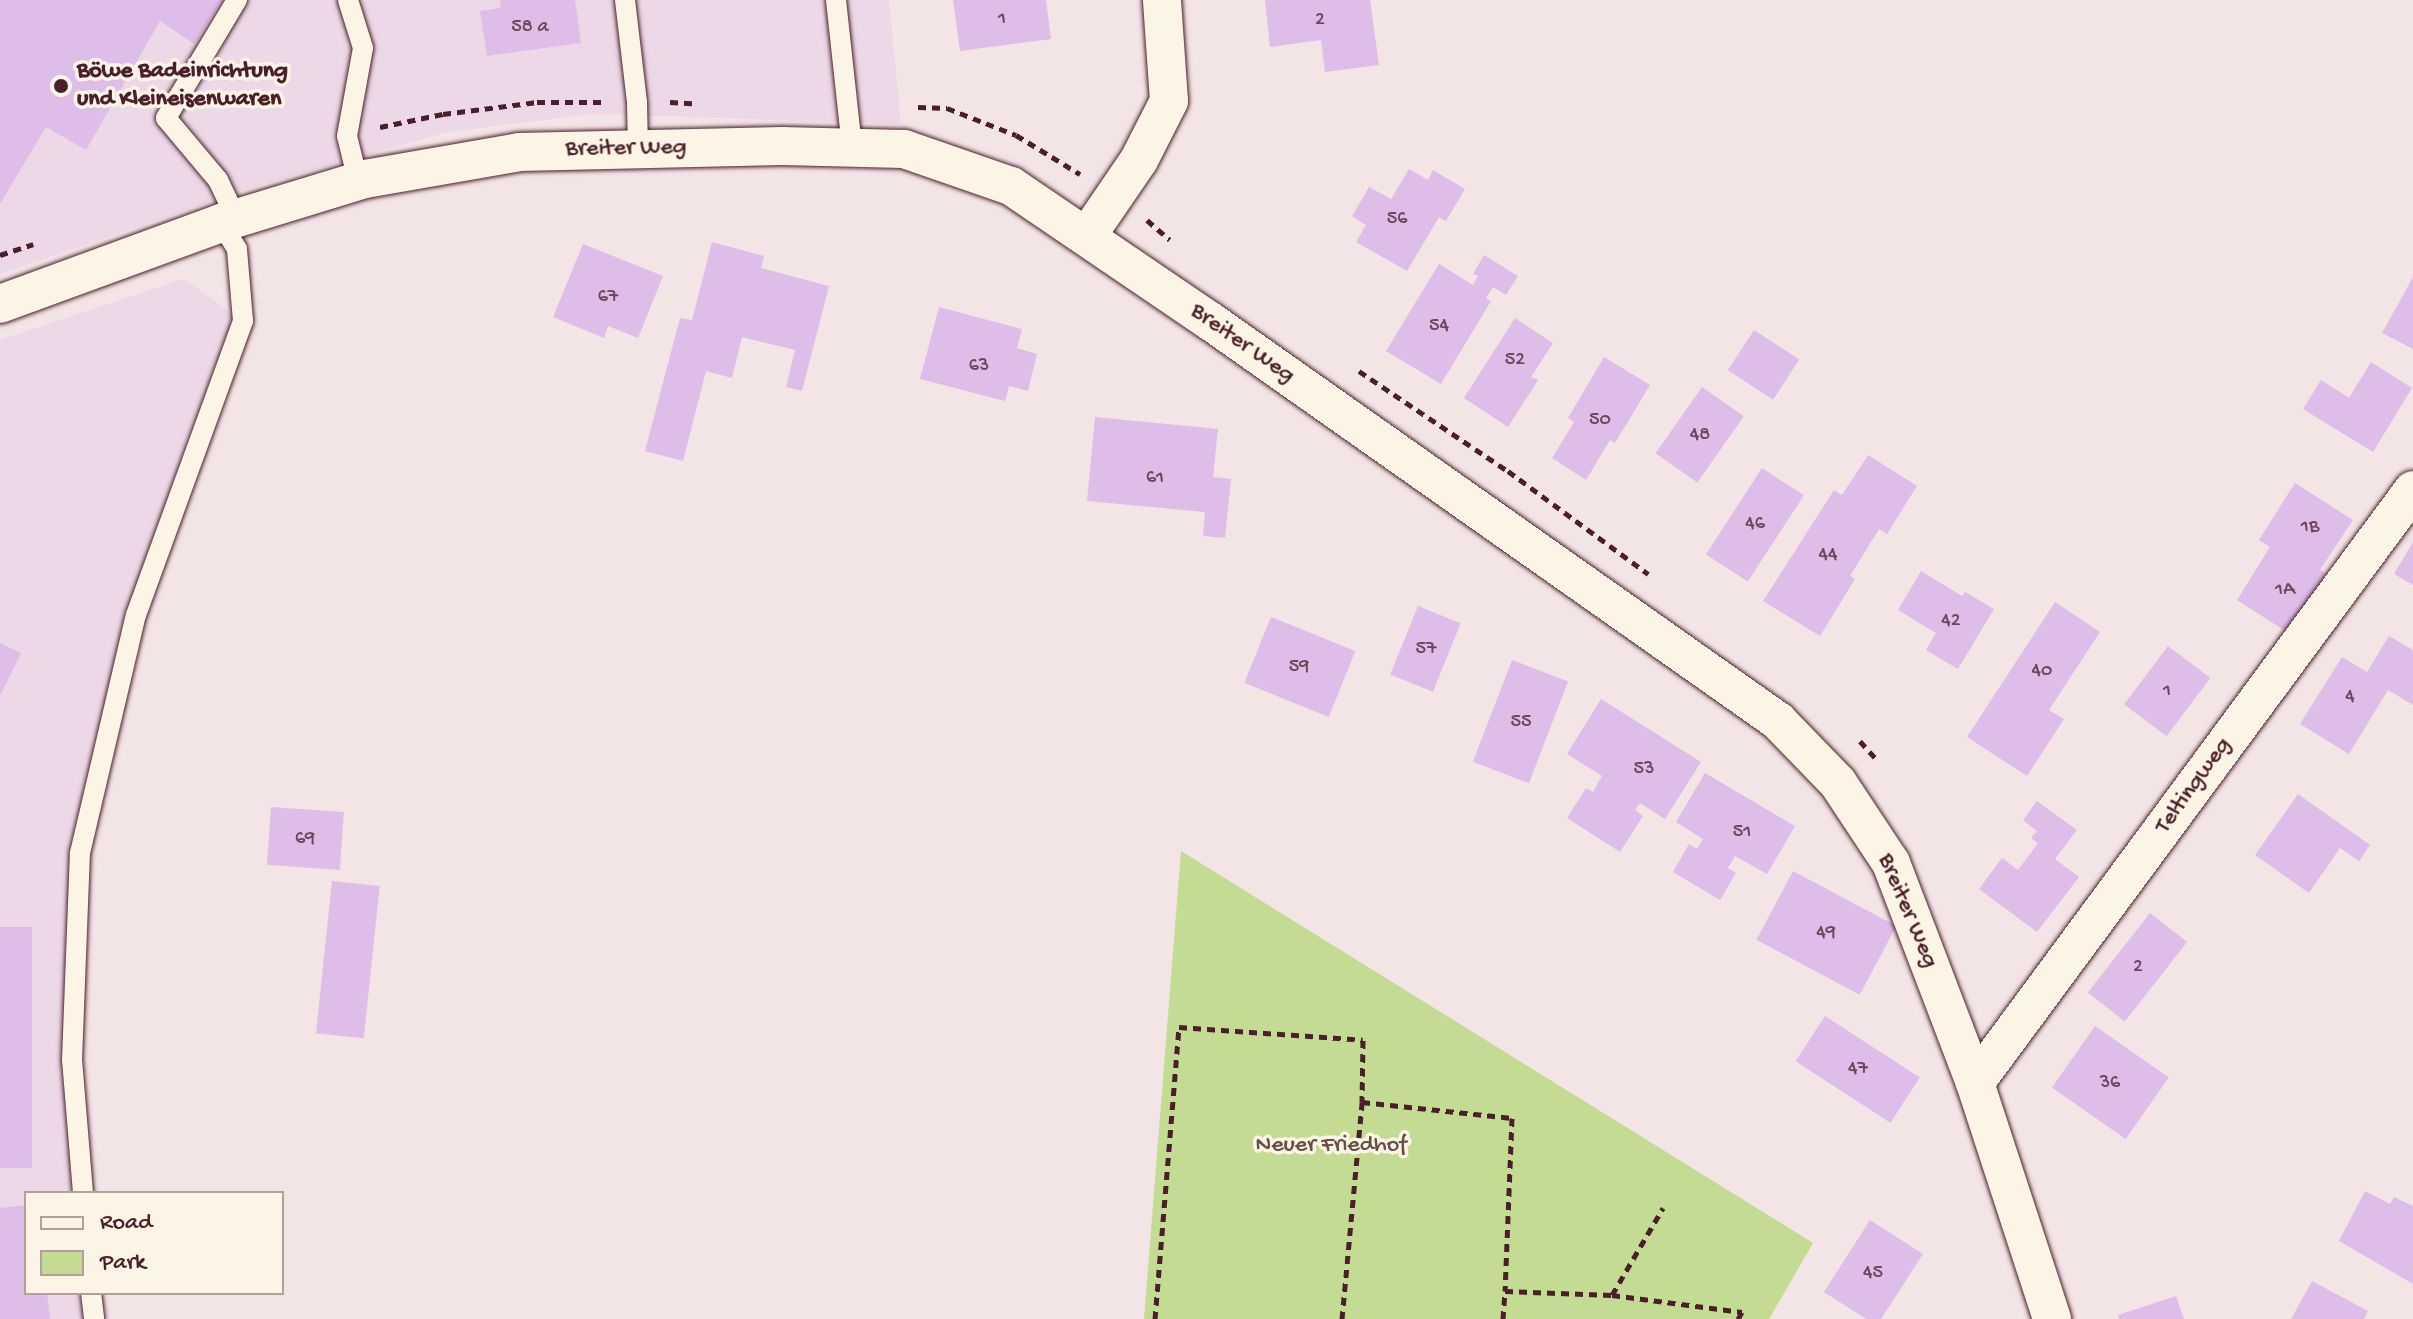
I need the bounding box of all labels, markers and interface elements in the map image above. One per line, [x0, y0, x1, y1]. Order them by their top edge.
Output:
house number: 1 [998, 7, 1006, 31]
house number: 2 [1315, 8, 1325, 32]
house number: 58 a [511, 15, 549, 39]
place label: Böwe Badeinrichtung und Kleineisenwaren [77, 58, 288, 114]
marker: Böwe Badeinrichtung und Kleineisenwaren [52, 77, 70, 95]
street label: Breiter Weg [565, 134, 687, 164]
house number: 56 [1387, 207, 1407, 231]
house number: 67 [598, 285, 618, 309]
street label: Breiter Weg [1184, 297, 1300, 391]
house number: 54 [1429, 314, 1449, 338]
house number: 52 [1505, 348, 1525, 372]
house number: 63 [969, 354, 989, 378]
house number: 50 [1589, 408, 1611, 432]
house number: 48 [1690, 423, 1710, 447]
house number: 61 [1146, 466, 1164, 490]
house number: 46 [1745, 512, 1765, 536]
house number: 1B [2301, 515, 2319, 539]
house number: 44 [1819, 543, 1837, 567]
house number: 1A [2275, 578, 2295, 602]
house number: 42 [1941, 609, 1961, 633]
house number: 57 [1416, 637, 1436, 661]
house number: 59 [1289, 655, 1309, 679]
house number: 40 [2032, 659, 2052, 683]
house number: 1 [2163, 679, 2171, 703]
house number: 4 [2345, 685, 2355, 709]
house number: 55 [1510, 710, 1532, 734]
street label: Teltingweg [2150, 732, 2238, 840]
house number: 53 [1634, 757, 1654, 781]
house number: 51 [1733, 820, 1751, 844]
house number: 69 [295, 827, 315, 851]
street label: Breiter Weg [1870, 850, 1944, 972]
house number: 49 [1816, 921, 1836, 945]
house number: 2 [2133, 955, 2143, 979]
house number: 47 [1848, 1057, 1868, 1081]
house number: 36 [2100, 1071, 2120, 1095]
park label: Neuer Friedhof [1255, 1132, 1407, 1160]
legend [24, 1191, 284, 1295]
text: Road [100, 1209, 152, 1238]
text: Park [100, 1249, 146, 1278]
house number: 45 [1863, 1261, 1883, 1285]

